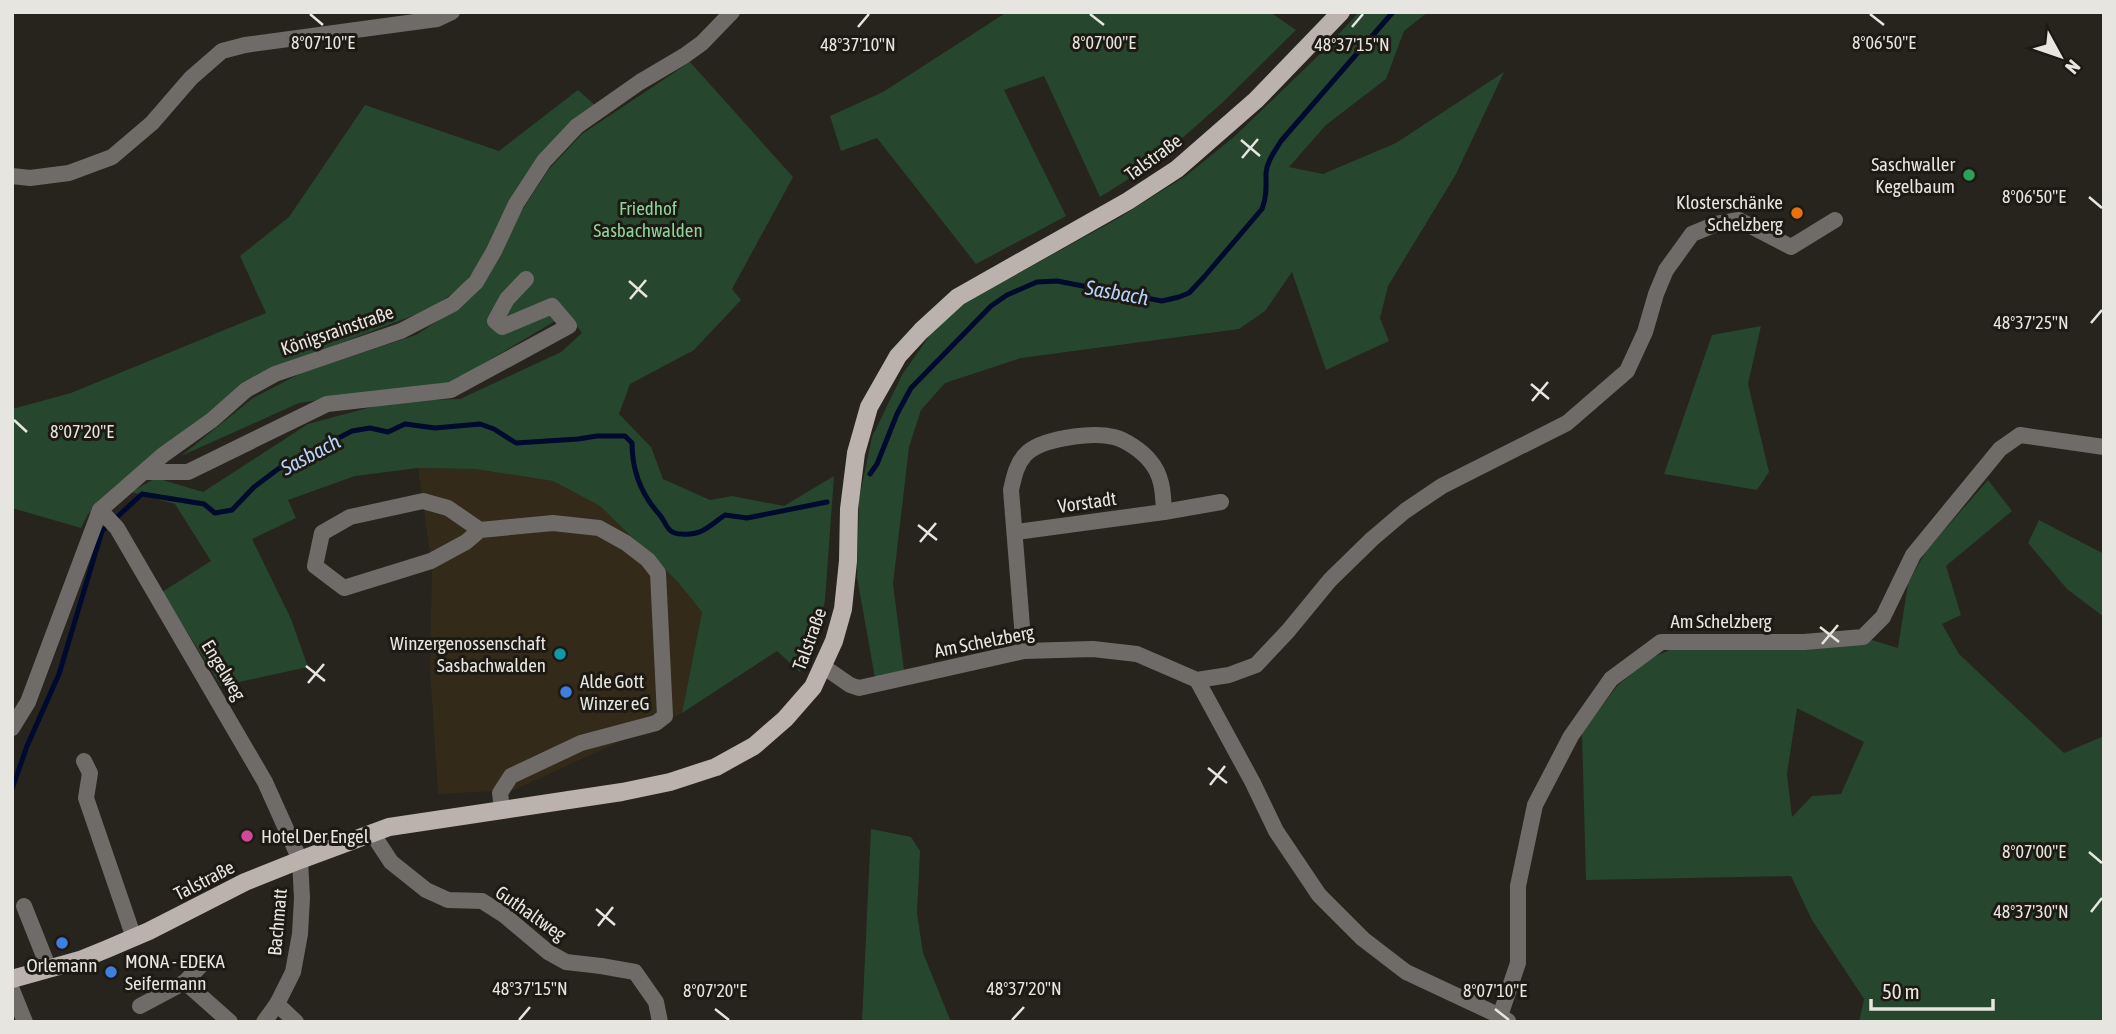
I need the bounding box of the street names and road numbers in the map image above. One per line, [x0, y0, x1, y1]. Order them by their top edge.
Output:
street label: Talstraße [1120, 129, 1186, 185]
street label: Königsrainstraße [278, 300, 396, 360]
street label: Vorstadt [1056, 487, 1118, 517]
street label: Talstraße [788, 605, 830, 673]
street label: Am Schelzberg [1670, 610, 1772, 632]
street label: Am Schelzberg [932, 620, 1037, 661]
street label: Engelweg [197, 636, 251, 705]
street label: Talstraße [170, 856, 238, 904]
street label: Guthaltweg [491, 881, 571, 946]
street label: Bachmatt [263, 887, 291, 957]

